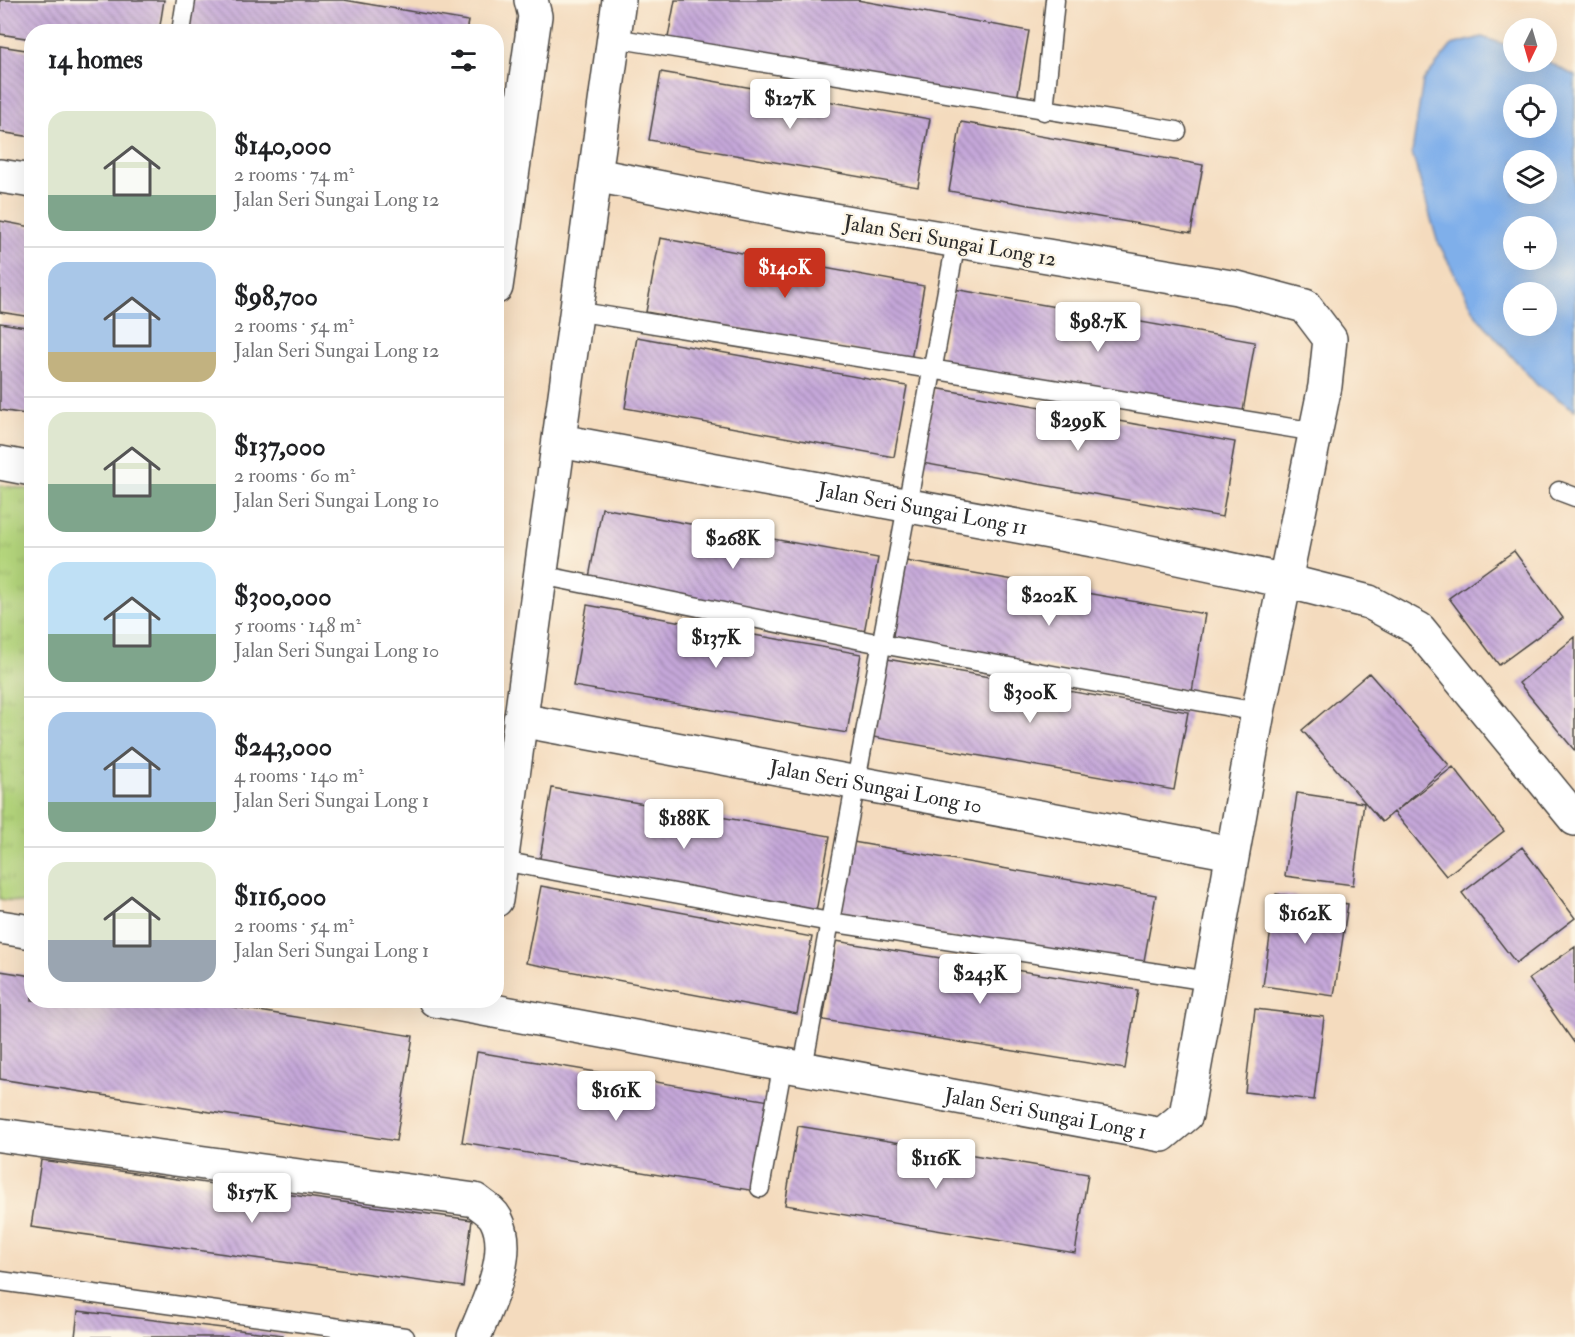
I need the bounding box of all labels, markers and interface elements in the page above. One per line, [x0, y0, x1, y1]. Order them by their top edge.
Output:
north arrow [1503, 18, 1557, 72]
map controls [1503, 18, 1557, 336]
text: 14 homes [48, 44, 143, 76]
icon: filters [447, 44, 480, 77]
pin: $127K [748, 79, 832, 130]
button: locate [1503, 84, 1557, 138]
text: $127K [764, 86, 816, 111]
text: $140,000 [234, 130, 332, 162]
icon: home [96, 135, 168, 207]
button: layers [1503, 150, 1557, 204]
text: 2 rooms · 74 m² [234, 162, 355, 187]
text: Jalan Seri Sungai Long 12 [234, 187, 439, 212]
street label: Jalan Seri Sungai Long 12 [840, 209, 1059, 273]
button: + [1503, 216, 1557, 270]
pin: $140K [743, 248, 827, 299]
text: $140K [758, 255, 812, 280]
text: $98,700 [234, 281, 318, 313]
button: − [1503, 282, 1557, 336]
icon: home [96, 286, 168, 358]
pin: $98.7K [1049, 302, 1147, 353]
text: $98.7K [1069, 309, 1127, 334]
text: 2 rooms · 54 m² [234, 313, 354, 338]
text: Jalan Seri Sungai Long 12 [234, 338, 439, 363]
pin: $299K [1036, 401, 1120, 452]
text: $299K [1050, 408, 1106, 433]
text: $137,000 [234, 431, 326, 463]
icon: home [96, 436, 168, 508]
text: 2 rooms · 60 m² [234, 463, 355, 488]
street label: Jalan Seri Sungai Long 11 [815, 476, 1030, 541]
text: Jalan Seri Sungai Long 10 [234, 488, 439, 513]
pin: $268K [691, 519, 775, 570]
text: $268K [706, 526, 760, 551]
pin: $202K [1007, 576, 1091, 627]
text: $300,000 [234, 581, 332, 613]
text: $202K [1021, 583, 1077, 608]
icon: home [96, 586, 168, 658]
text: 5 rooms · 148 m² [234, 613, 361, 638]
pin: $137K [674, 618, 758, 669]
text: $137K [691, 625, 741, 650]
text: Jalan Seri Sungai Long 10 [234, 638, 439, 663]
pin: $300K [988, 673, 1072, 724]
text: $300K [1003, 680, 1057, 705]
text: $243,000 [234, 731, 332, 763]
icon: home [96, 736, 168, 808]
street label: Jalan Seri Sungai Long 10 [766, 753, 984, 820]
text: 4 rooms · 140 m² [234, 763, 364, 788]
text: Jalan Seri Sungai Long 1 [234, 788, 429, 813]
pin: $188K [642, 799, 726, 850]
text: $188K [658, 806, 710, 831]
text: $116,000 [234, 881, 326, 913]
icon: home [96, 886, 168, 958]
pin: $162K [1263, 894, 1347, 945]
text: $162K [1279, 901, 1331, 926]
text: 2 rooms · 54 m² [234, 913, 354, 938]
text: Jalan Seri Sungai Long 1 [234, 938, 429, 963]
pin: $243K [938, 954, 1022, 1005]
text: $243K [953, 961, 1007, 986]
pin: $161K [574, 1071, 658, 1122]
text: $161K [591, 1078, 641, 1103]
street label: Jalan Seri Sungai Long 1 [941, 1081, 1149, 1145]
pin: $116K [894, 1139, 978, 1190]
text: $116K [911, 1146, 961, 1171]
pin: $157K [210, 1173, 294, 1224]
text: $157K [227, 1180, 277, 1205]

